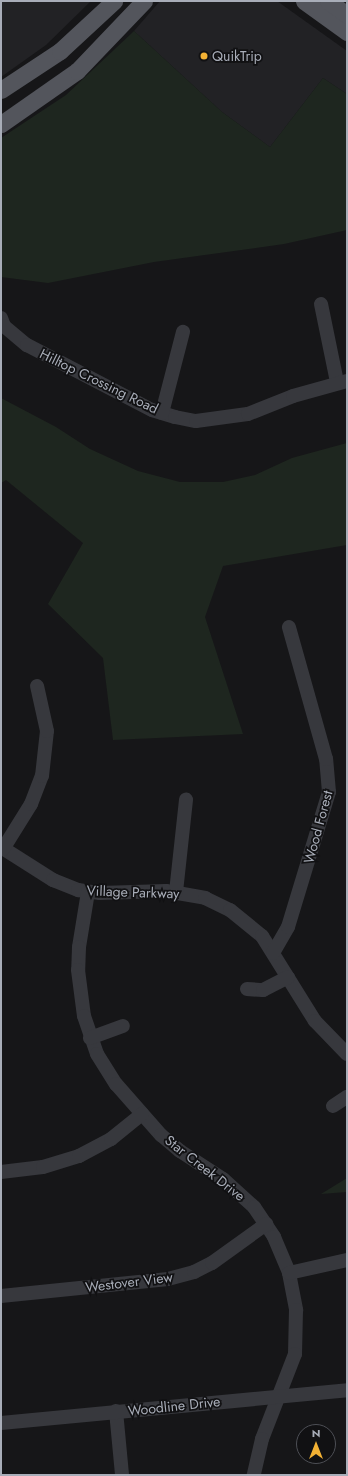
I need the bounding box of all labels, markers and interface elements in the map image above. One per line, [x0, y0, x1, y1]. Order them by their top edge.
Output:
place label: QuikTrip [212, 48, 262, 64]
marker: QuikTrip [199, 51, 209, 61]
street label: Hilltop Crossing Road [37, 345, 161, 417]
street label: Wood Forest [300, 788, 336, 866]
street label: Village Parkway [86, 882, 180, 902]
street label: Star Creek Drive [162, 1132, 248, 1204]
street label: Westover View [84, 1268, 174, 1296]
street label: Woodline Drive [127, 1393, 221, 1419]
north arrow [296, 1424, 336, 1464]
text: N [312, 1425, 320, 1441]

